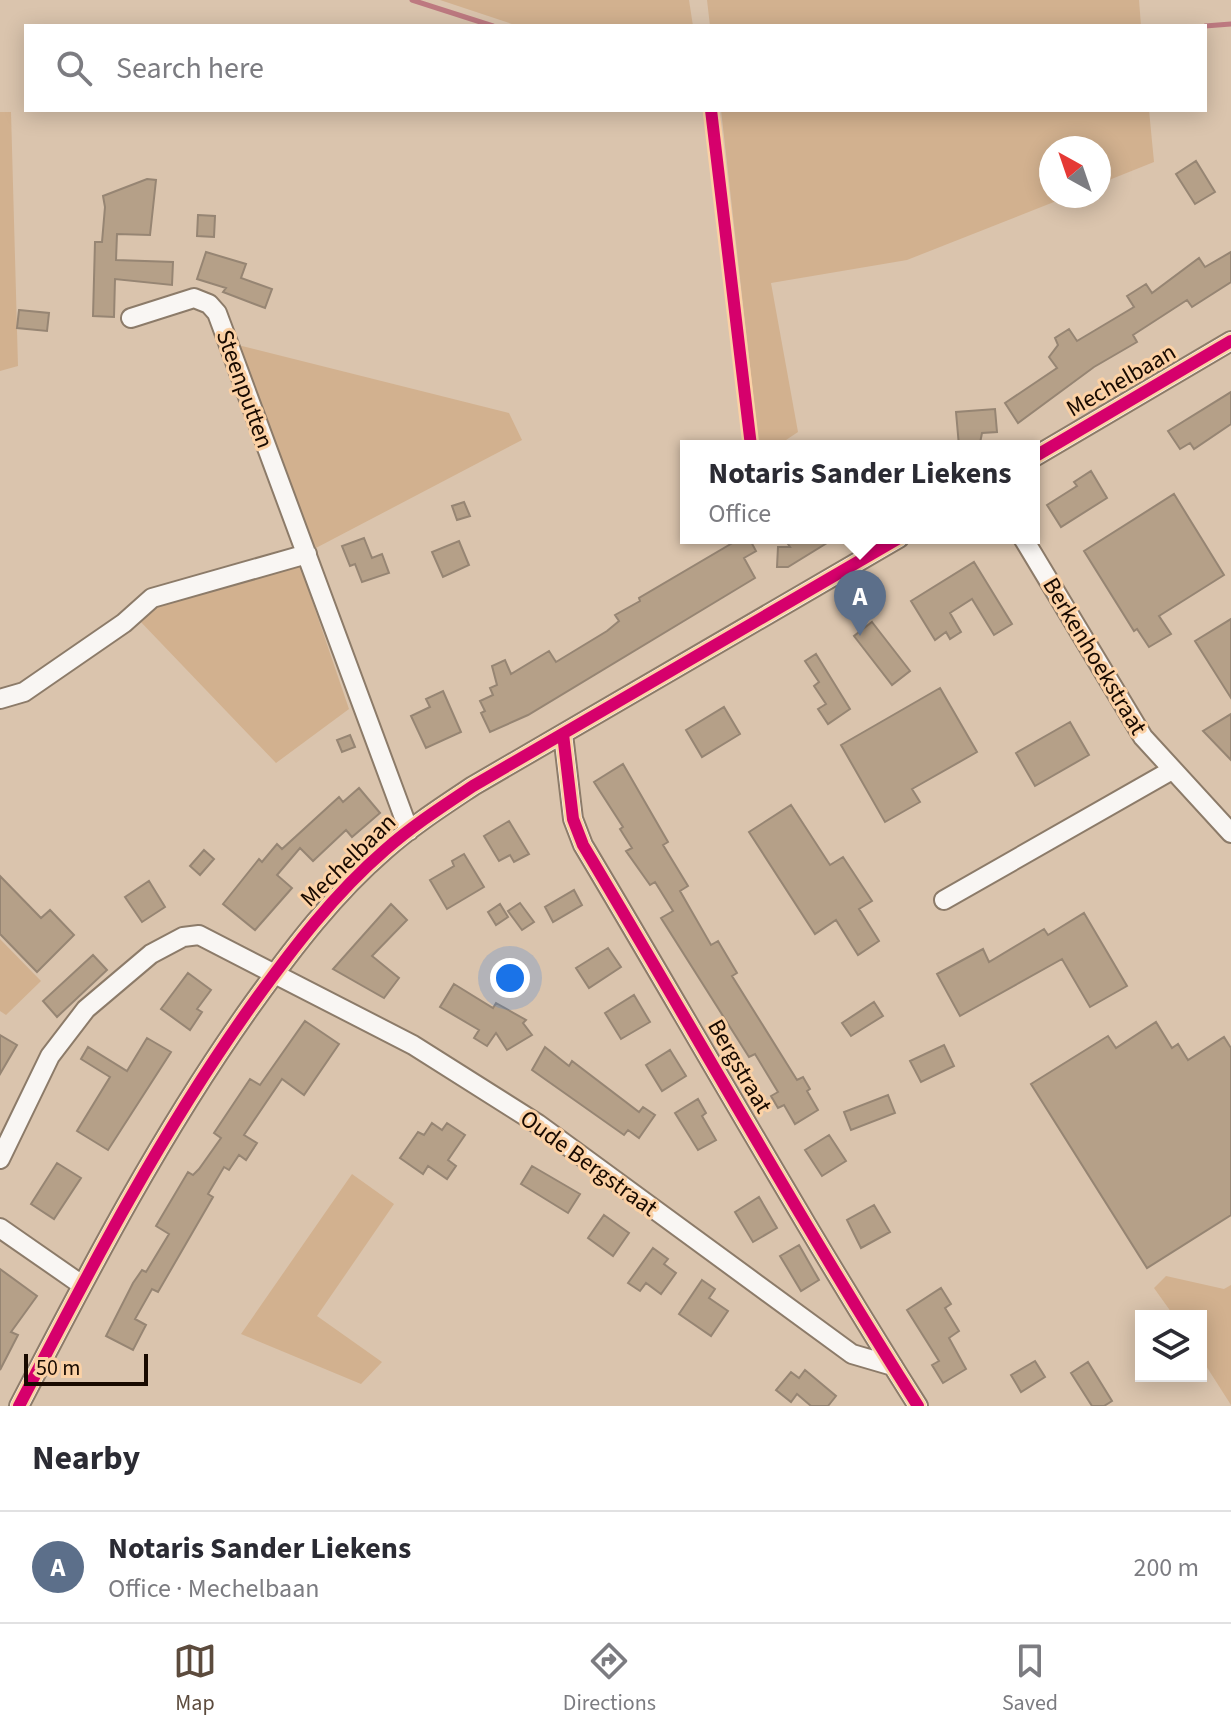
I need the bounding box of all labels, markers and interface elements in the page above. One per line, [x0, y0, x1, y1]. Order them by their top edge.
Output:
search box [24, 24, 1207, 112]
icon: search [52, 46, 96, 90]
text: Search here [116, 47, 264, 90]
north arrow [1039, 136, 1111, 208]
street label: Steenputten [207, 325, 282, 453]
street label: Mechelbaan [1060, 335, 1183, 426]
popup [680, 440, 1040, 544]
text: Notaris Sander Liekens [708, 452, 1012, 495]
text: Office [708, 495, 771, 532]
pin: A [834, 570, 886, 636]
street label: Berkenhoekstraat [1034, 571, 1155, 742]
street label: Mechelbaan [292, 806, 404, 915]
your location [490, 958, 530, 998]
street label: Bergstraat [699, 1013, 781, 1120]
street label: Oude Bergstraat [513, 1101, 665, 1225]
map controls [1135, 1310, 1207, 1382]
button: layers [1135, 1310, 1207, 1382]
scale bar [24, 1350, 148, 1386]
text: 50 m [36, 1352, 81, 1384]
text: Nearby [32, 1434, 140, 1483]
text: Notaris Sander Liekens [108, 1527, 411, 1570]
text: A [51, 1549, 65, 1586]
text: 200 m [1133, 1549, 1199, 1586]
text: Office · Mechelbaan [108, 1570, 320, 1607]
tab: Map [173, 1639, 217, 1719]
tab: Directions [563, 1639, 656, 1719]
tab: Saved [1002, 1639, 1058, 1719]

